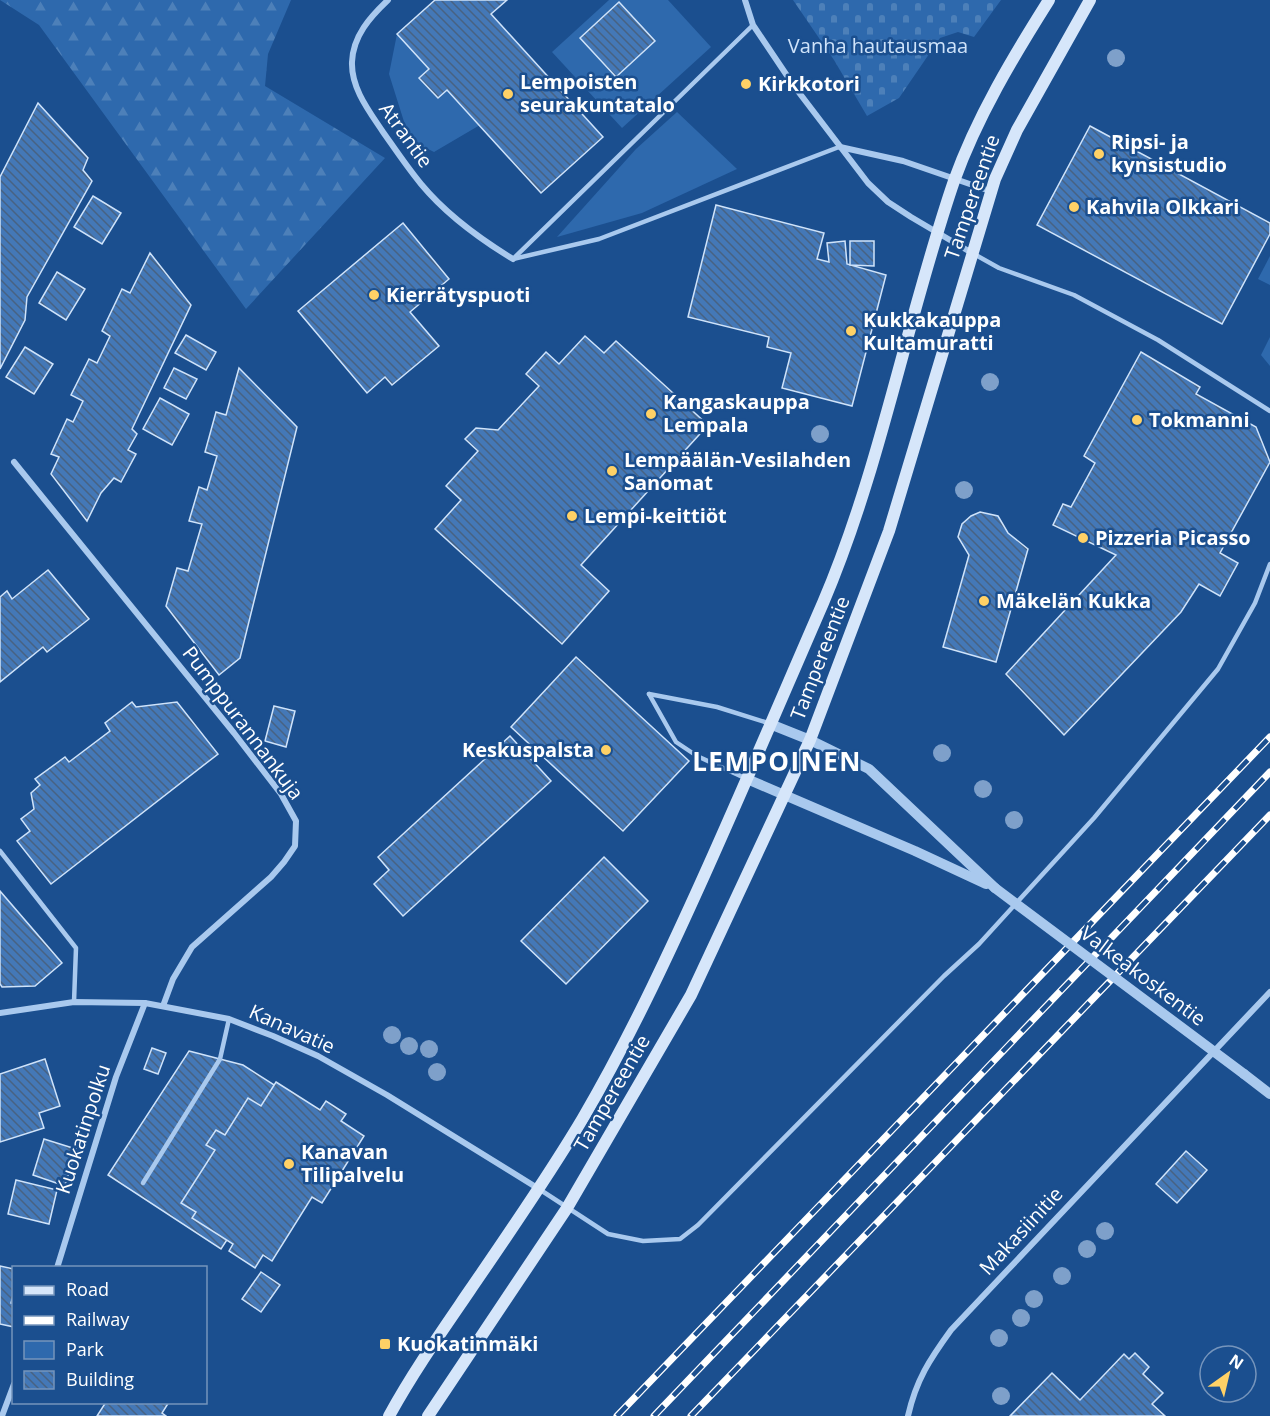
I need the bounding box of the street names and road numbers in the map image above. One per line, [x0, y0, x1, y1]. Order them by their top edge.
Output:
street label: Atrantie [374, 97, 439, 173]
street label: Tampereentie [938, 131, 1006, 263]
street label: Tampereentie [784, 592, 856, 724]
street label: Pumppurannankuja [177, 640, 310, 805]
street label: Valkeakoskentie [1075, 920, 1211, 1032]
street label: Kanavatie [245, 998, 339, 1059]
street label: Tampereentie [567, 1030, 656, 1156]
street label: Kuokatinpolku [49, 1061, 116, 1197]
street label: Makasiinitie [973, 1181, 1068, 1280]

